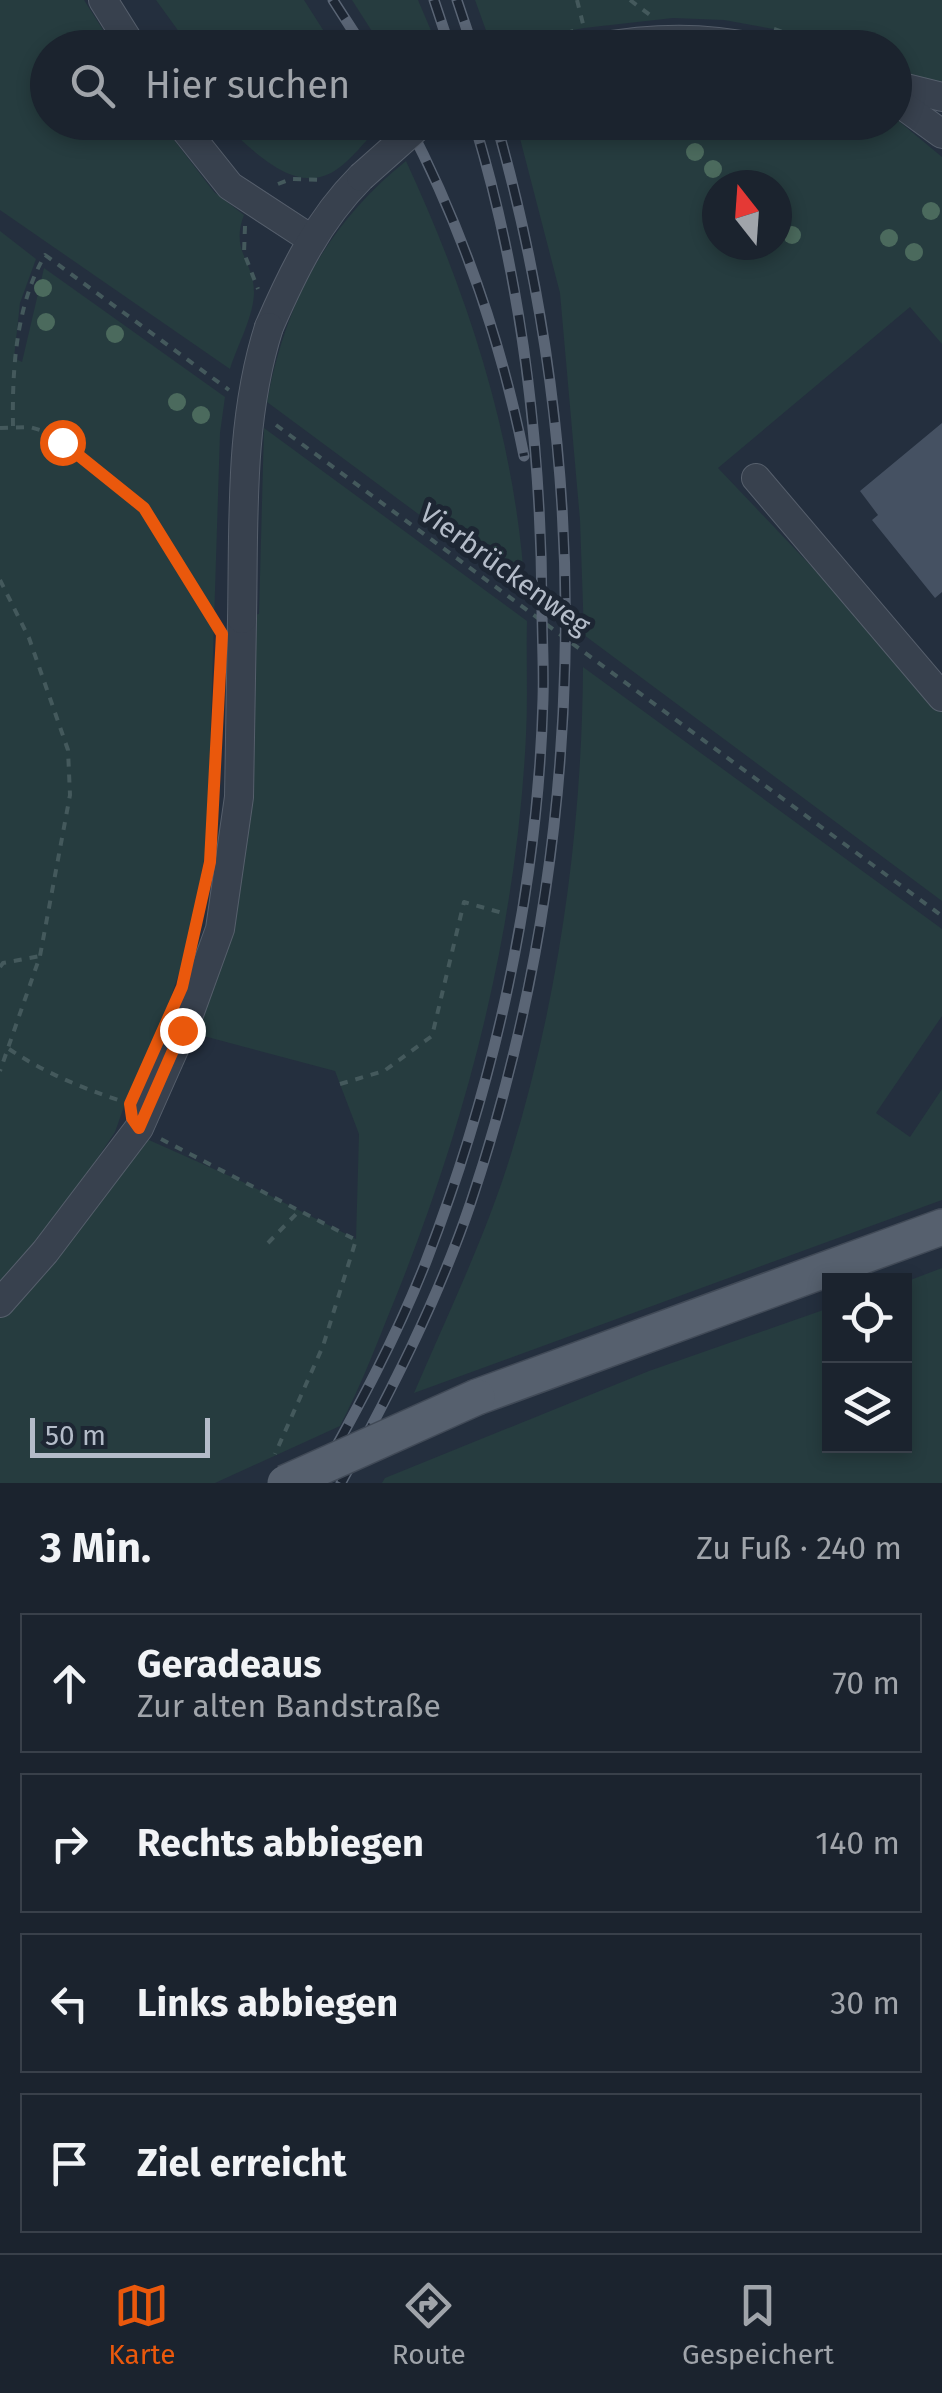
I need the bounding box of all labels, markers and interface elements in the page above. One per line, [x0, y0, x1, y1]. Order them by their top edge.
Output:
search box [30, 30, 912, 140]
icon: search [65, 58, 120, 113]
text: Hier suchen [145, 62, 350, 108]
north arrow [702, 170, 792, 260]
route start [40, 420, 86, 466]
street label: Vierbrückenweg [413, 496, 597, 642]
route end [160, 1008, 206, 1054]
map controls [822, 1273, 912, 1453]
button: locate [822, 1273, 912, 1363]
button: layers [822, 1363, 912, 1453]
scale bar [30, 1413, 210, 1458]
text: 50 m [45, 1419, 106, 1452]
text: 3 Min. [40, 1523, 151, 1573]
text: Zu Fuß · 240 m [696, 1529, 902, 1567]
text: Geradeaus [137, 1641, 322, 1687]
icon: ahead [42, 1656, 97, 1711]
text: 70 m [832, 1664, 900, 1702]
text: Zur alten Bandstraße [137, 1687, 441, 1725]
icon: right [42, 1816, 97, 1871]
text: Rechts abbiegen [137, 1820, 424, 1866]
text: 140 m [815, 1824, 900, 1862]
icon: left [42, 1976, 97, 2031]
text: Links abbiegen [137, 1980, 398, 2026]
text: 30 m [830, 1984, 900, 2022]
icon: arrive [42, 2136, 97, 2191]
text: Ziel erreicht [137, 2140, 346, 2186]
tab: Karte [108, 2278, 175, 2371]
tab: Route [392, 2278, 466, 2371]
tab: Gespeichert [682, 2278, 834, 2371]

